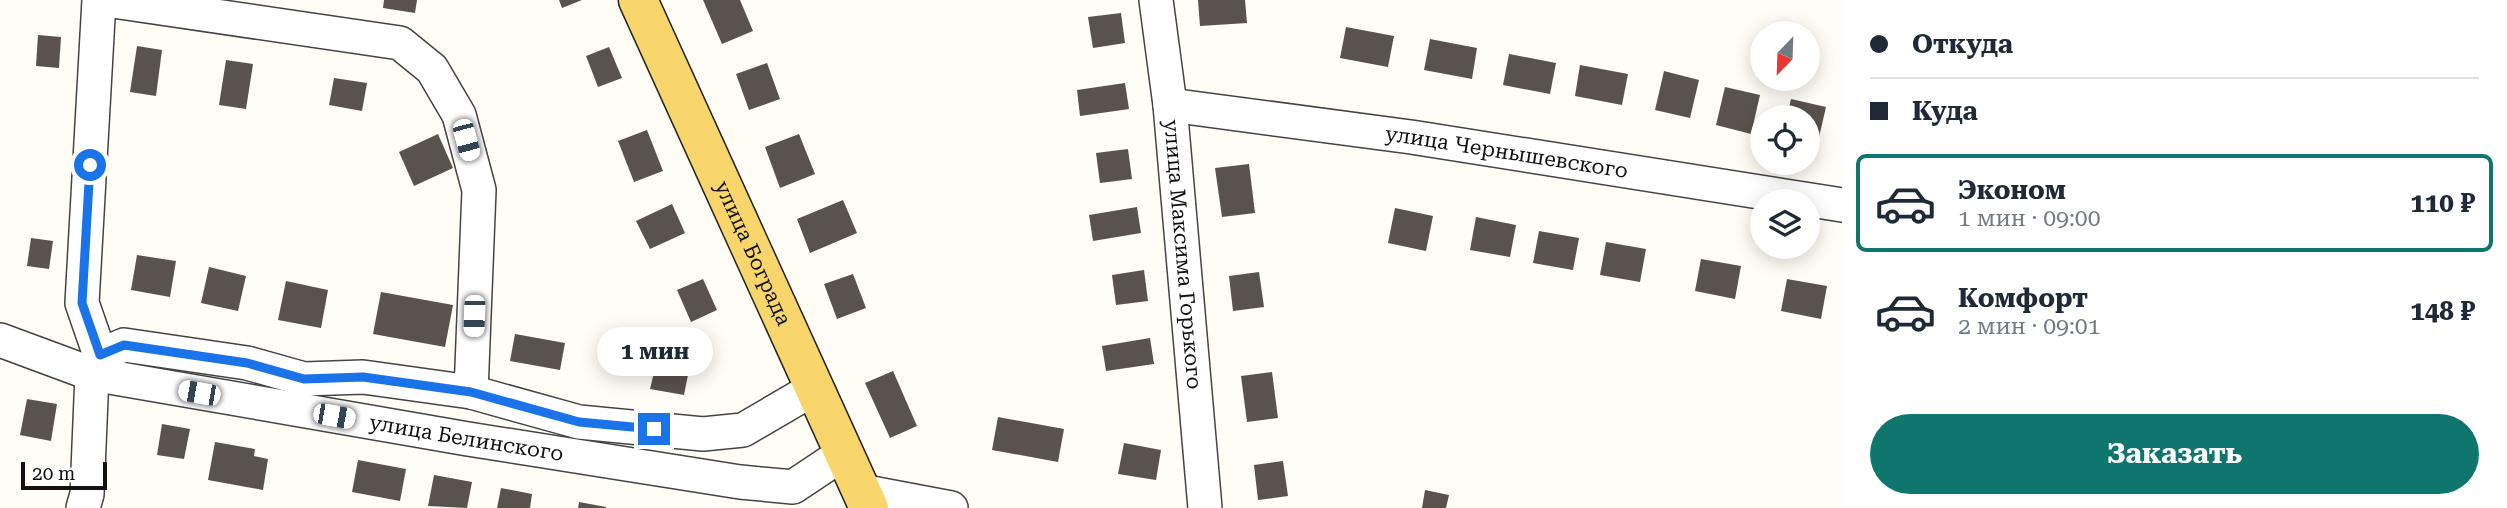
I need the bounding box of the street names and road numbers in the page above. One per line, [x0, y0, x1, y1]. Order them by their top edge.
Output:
street label: улица Максима Горького [1159, 119, 1207, 390]
street label: улица Чернышевского [1384, 122, 1630, 183]
street label: улица Бограда [710, 177, 797, 330]
street label: улица Белинского [368, 410, 565, 466]

